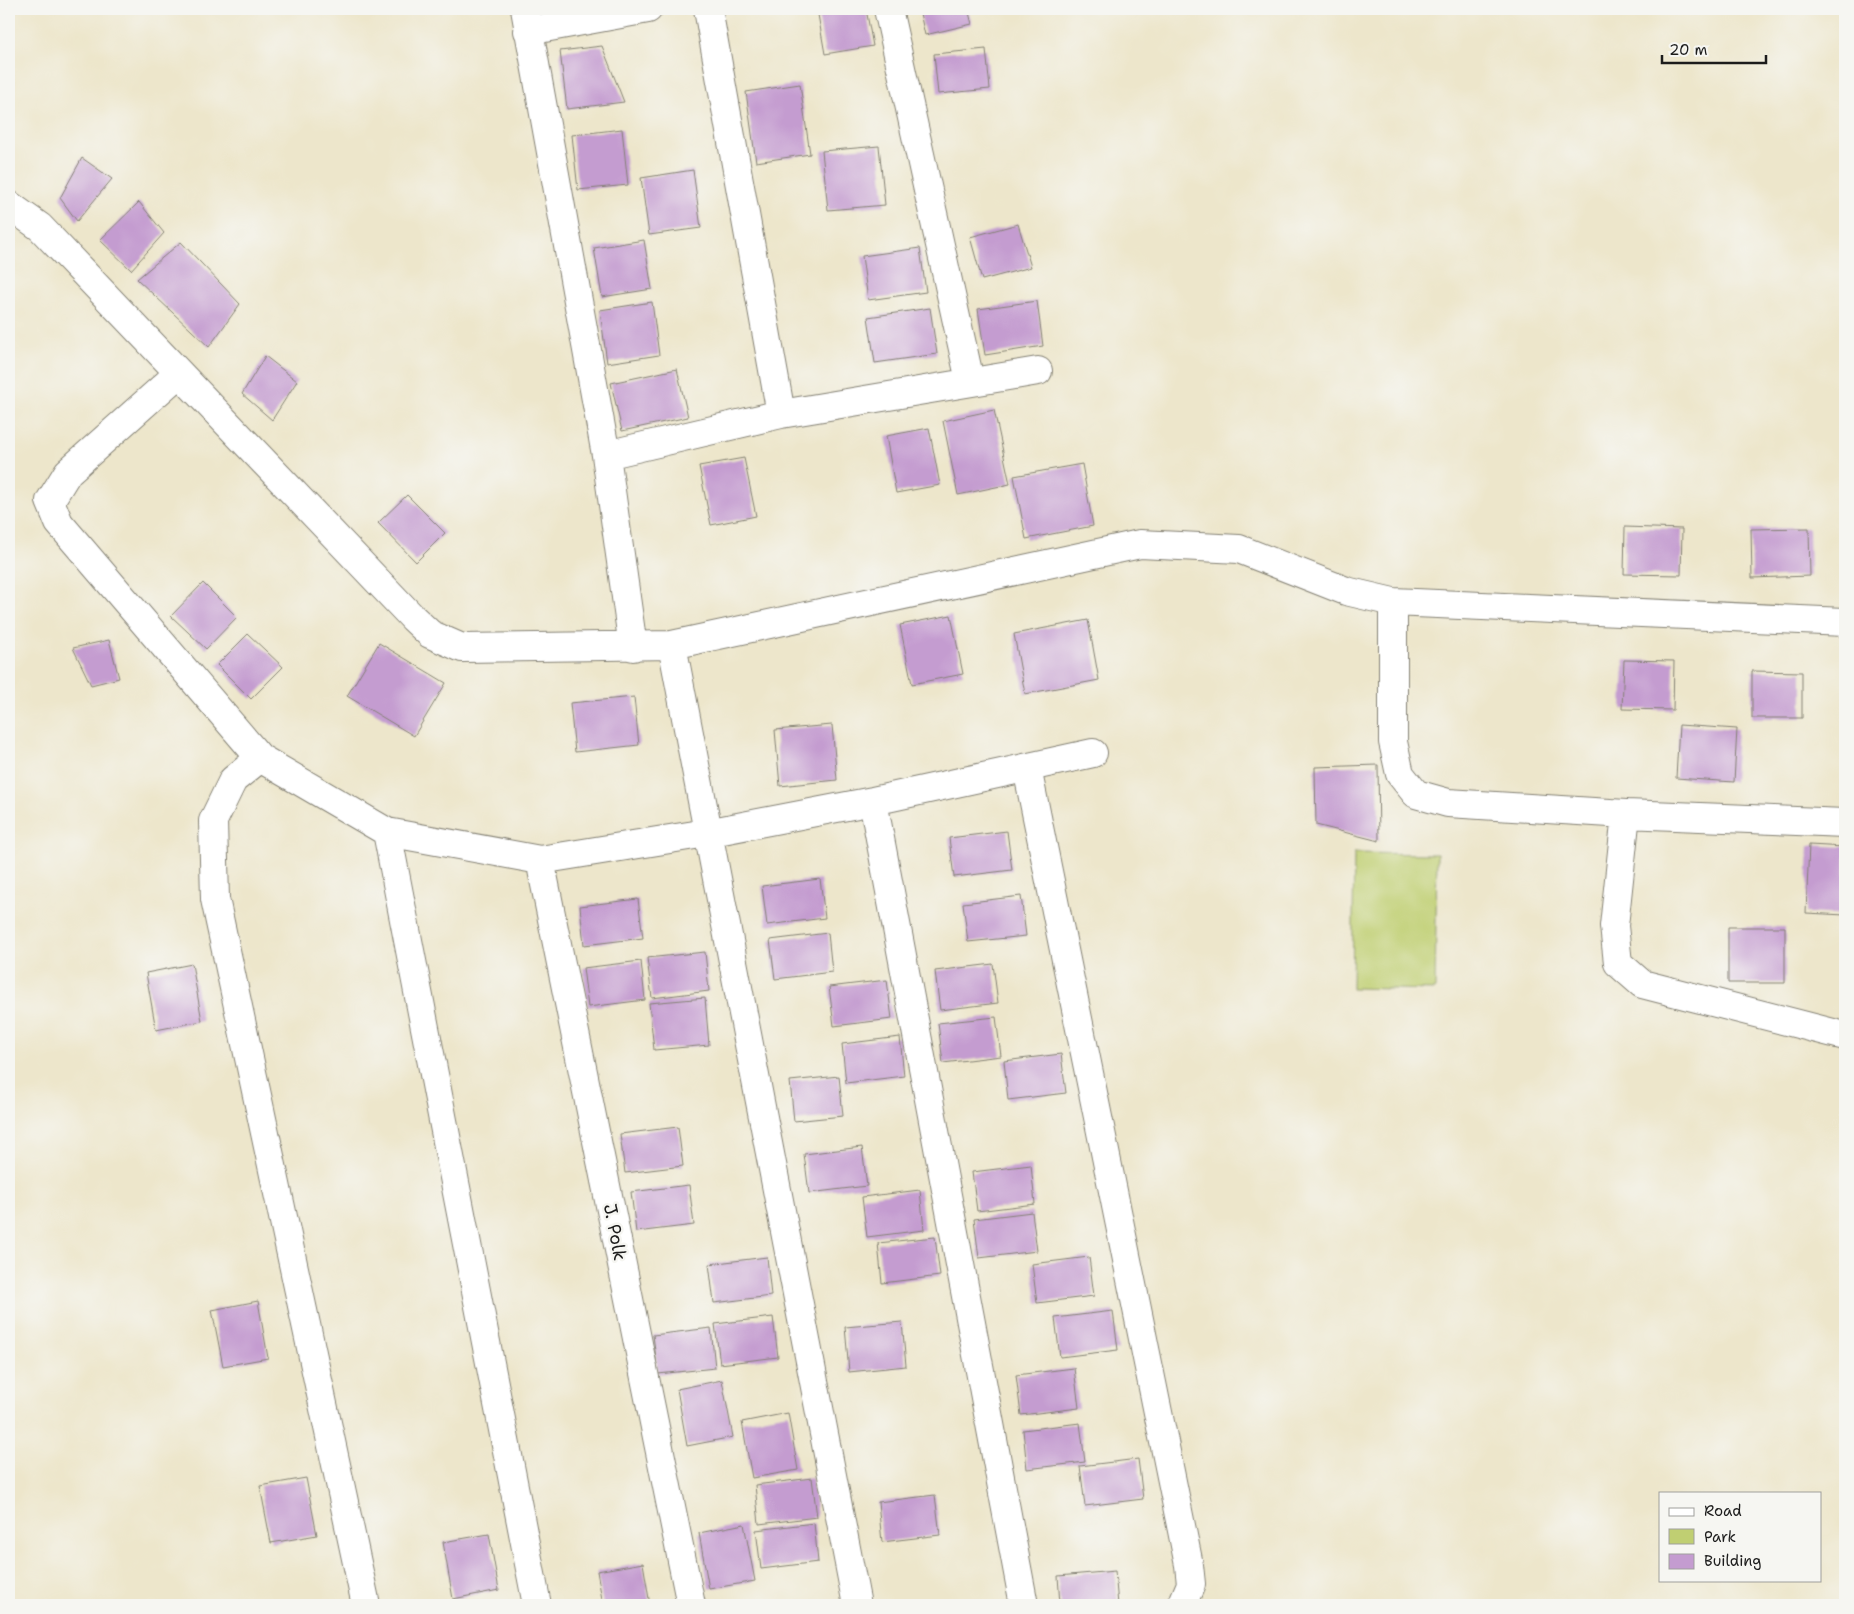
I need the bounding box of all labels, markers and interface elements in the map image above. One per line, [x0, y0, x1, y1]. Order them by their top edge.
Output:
scale bar [1662, 32, 1765, 64]
text: 20 m [1669, 40, 1708, 60]
street label: J. Polk [598, 1202, 632, 1262]
legend [1659, 1492, 1822, 1582]
text: Road [1704, 1501, 1742, 1521]
text: Park [1704, 1527, 1736, 1547]
text: Building [1704, 1551, 1761, 1571]

